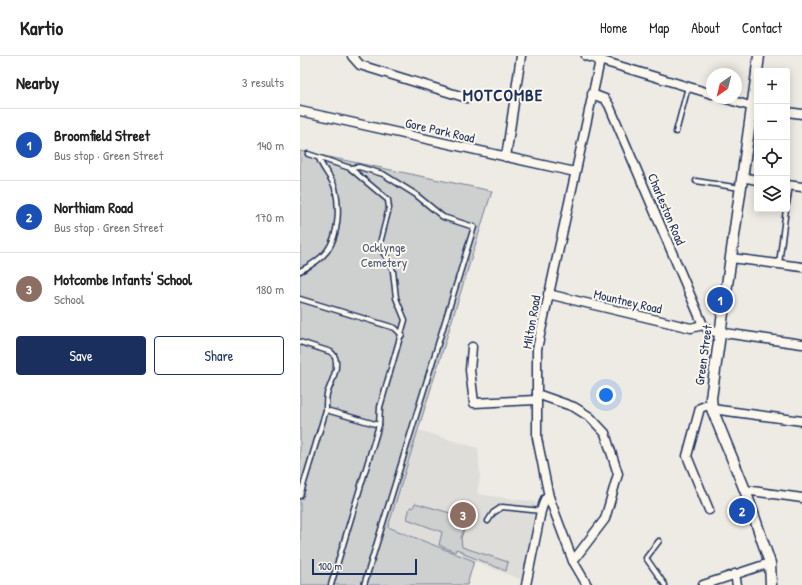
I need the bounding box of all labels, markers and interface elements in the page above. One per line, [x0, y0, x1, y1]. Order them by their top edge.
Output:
text: Kartio [20, 15, 63, 41]
text: Home [600, 18, 627, 37]
text: Map [649, 18, 669, 37]
text: About [691, 18, 720, 37]
text: Contact [742, 18, 782, 37]
north arrow [706, 68, 742, 104]
map controls [754, 68, 790, 212]
button: + [754, 68, 790, 104]
text: Nearby [16, 71, 59, 94]
text: 3 results [242, 73, 284, 91]
district label: MOTCOMBE [463, 83, 543, 106]
button: − [754, 104, 790, 140]
street label: Gore Park Road [404, 113, 476, 147]
text: Broomfield Street [54, 125, 150, 146]
text: 1 [27, 136, 31, 154]
text: 140 m [257, 136, 284, 154]
button: locate [754, 140, 790, 176]
text: Bus stop · Green Street [54, 146, 163, 164]
street label: Charleston Road [644, 170, 690, 248]
button: layers [754, 176, 790, 212]
text: Northiam Road [54, 197, 133, 218]
text: 2 [26, 208, 32, 226]
text: 170 m [255, 208, 284, 226]
text: Bus stop · Green Street [54, 218, 163, 236]
park label: Ocklynge Cemetery [361, 238, 408, 271]
text: Motcombe Infants' School [54, 269, 192, 290]
text: 3 [26, 280, 32, 298]
text: 180 m [256, 280, 284, 298]
street label: Mountney Road [592, 284, 664, 318]
pin: 1 [707, 285, 733, 315]
text: School [54, 290, 84, 308]
street label: Milton Road [517, 294, 545, 350]
street label: Green Street [690, 323, 716, 386]
button: Save [16, 336, 146, 375]
button: Share [154, 336, 284, 375]
your location [596, 385, 616, 405]
pin: 2 [729, 496, 755, 526]
pin: 3 [450, 500, 476, 530]
scale bar [312, 557, 417, 576]
text: 100 m [318, 559, 342, 573]

